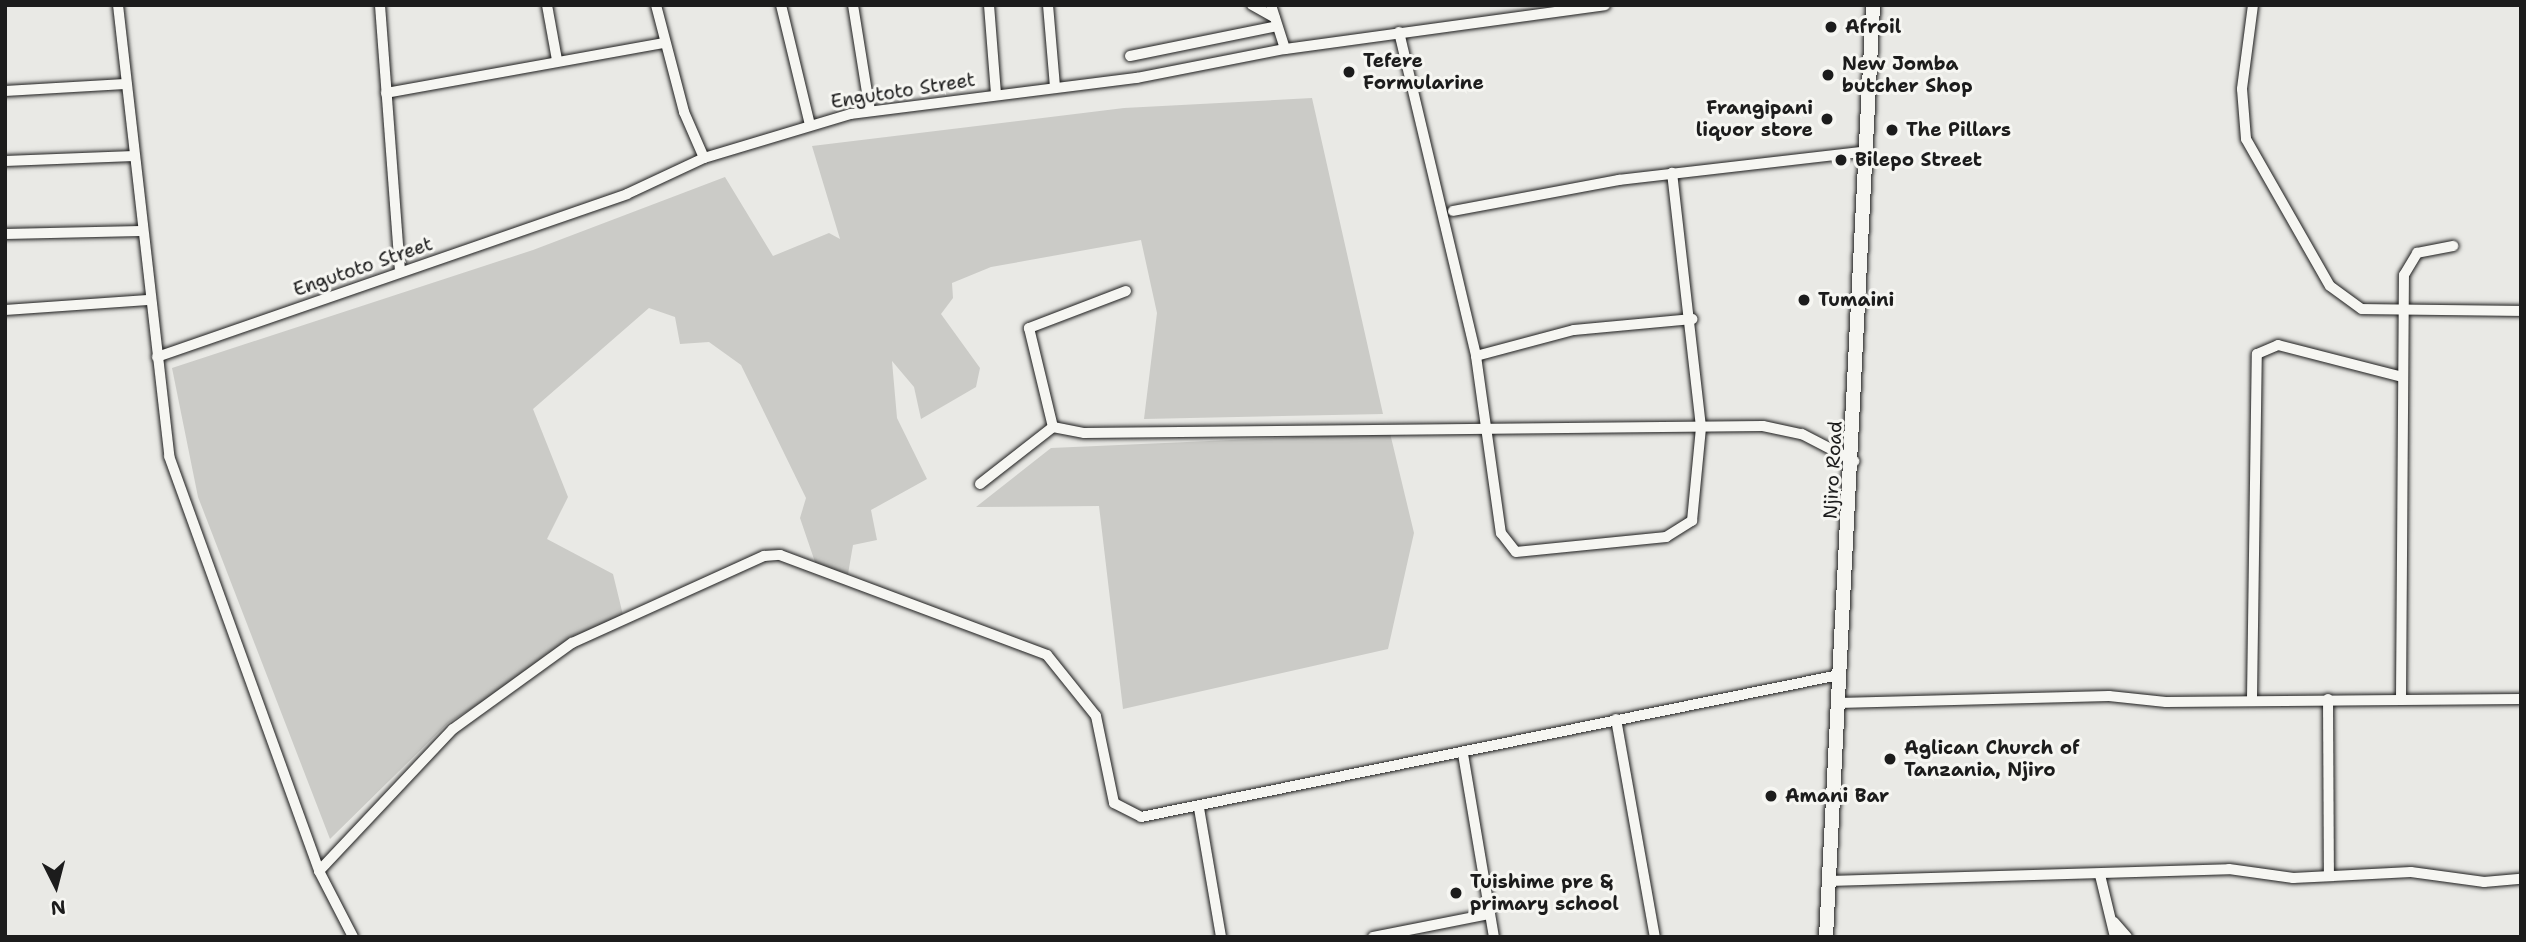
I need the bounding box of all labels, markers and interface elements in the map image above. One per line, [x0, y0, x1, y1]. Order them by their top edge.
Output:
place label: Afroil [1845, 16, 1901, 38]
marker: Afroil [1823, 19, 1839, 35]
place label: Tefere Formularine [1363, 50, 1484, 94]
place label: New Jomba butcher Shop [1842, 53, 1973, 97]
marker: Tefere Formularine [1341, 64, 1357, 80]
marker: New Jomba butcher Shop [1820, 67, 1836, 83]
street label: Engutoto Street [829, 68, 977, 114]
place label: Frangipani liquor store [1696, 97, 1813, 141]
marker: Frangipani liquor store [1819, 111, 1835, 127]
place label: The Pillars [1906, 119, 2011, 141]
marker: The Pillars [1884, 122, 1900, 138]
place label: Bilepo Street [1855, 149, 1982, 171]
marker: Bilepo Street [1833, 152, 1849, 168]
street label: Engutoto Street [290, 232, 436, 302]
place label: Tumaini [1818, 289, 1894, 311]
marker: Tumaini [1796, 292, 1812, 308]
street label: Njiro Road [1819, 420, 1847, 520]
place label: Aglican Church of Tanzania, Njiro [1904, 737, 2080, 781]
marker: Aglican Church of Tanzania, Njiro [1882, 751, 1898, 767]
place label: Amani Bar [1785, 785, 1889, 807]
marker: Amani Bar [1763, 788, 1779, 804]
north arrow [21, 851, 91, 921]
place label: Tuishime pre & primary school [1470, 871, 1619, 915]
marker: Tuishime pre & primary school [1448, 885, 1464, 901]
text: N [49, 894, 67, 921]

